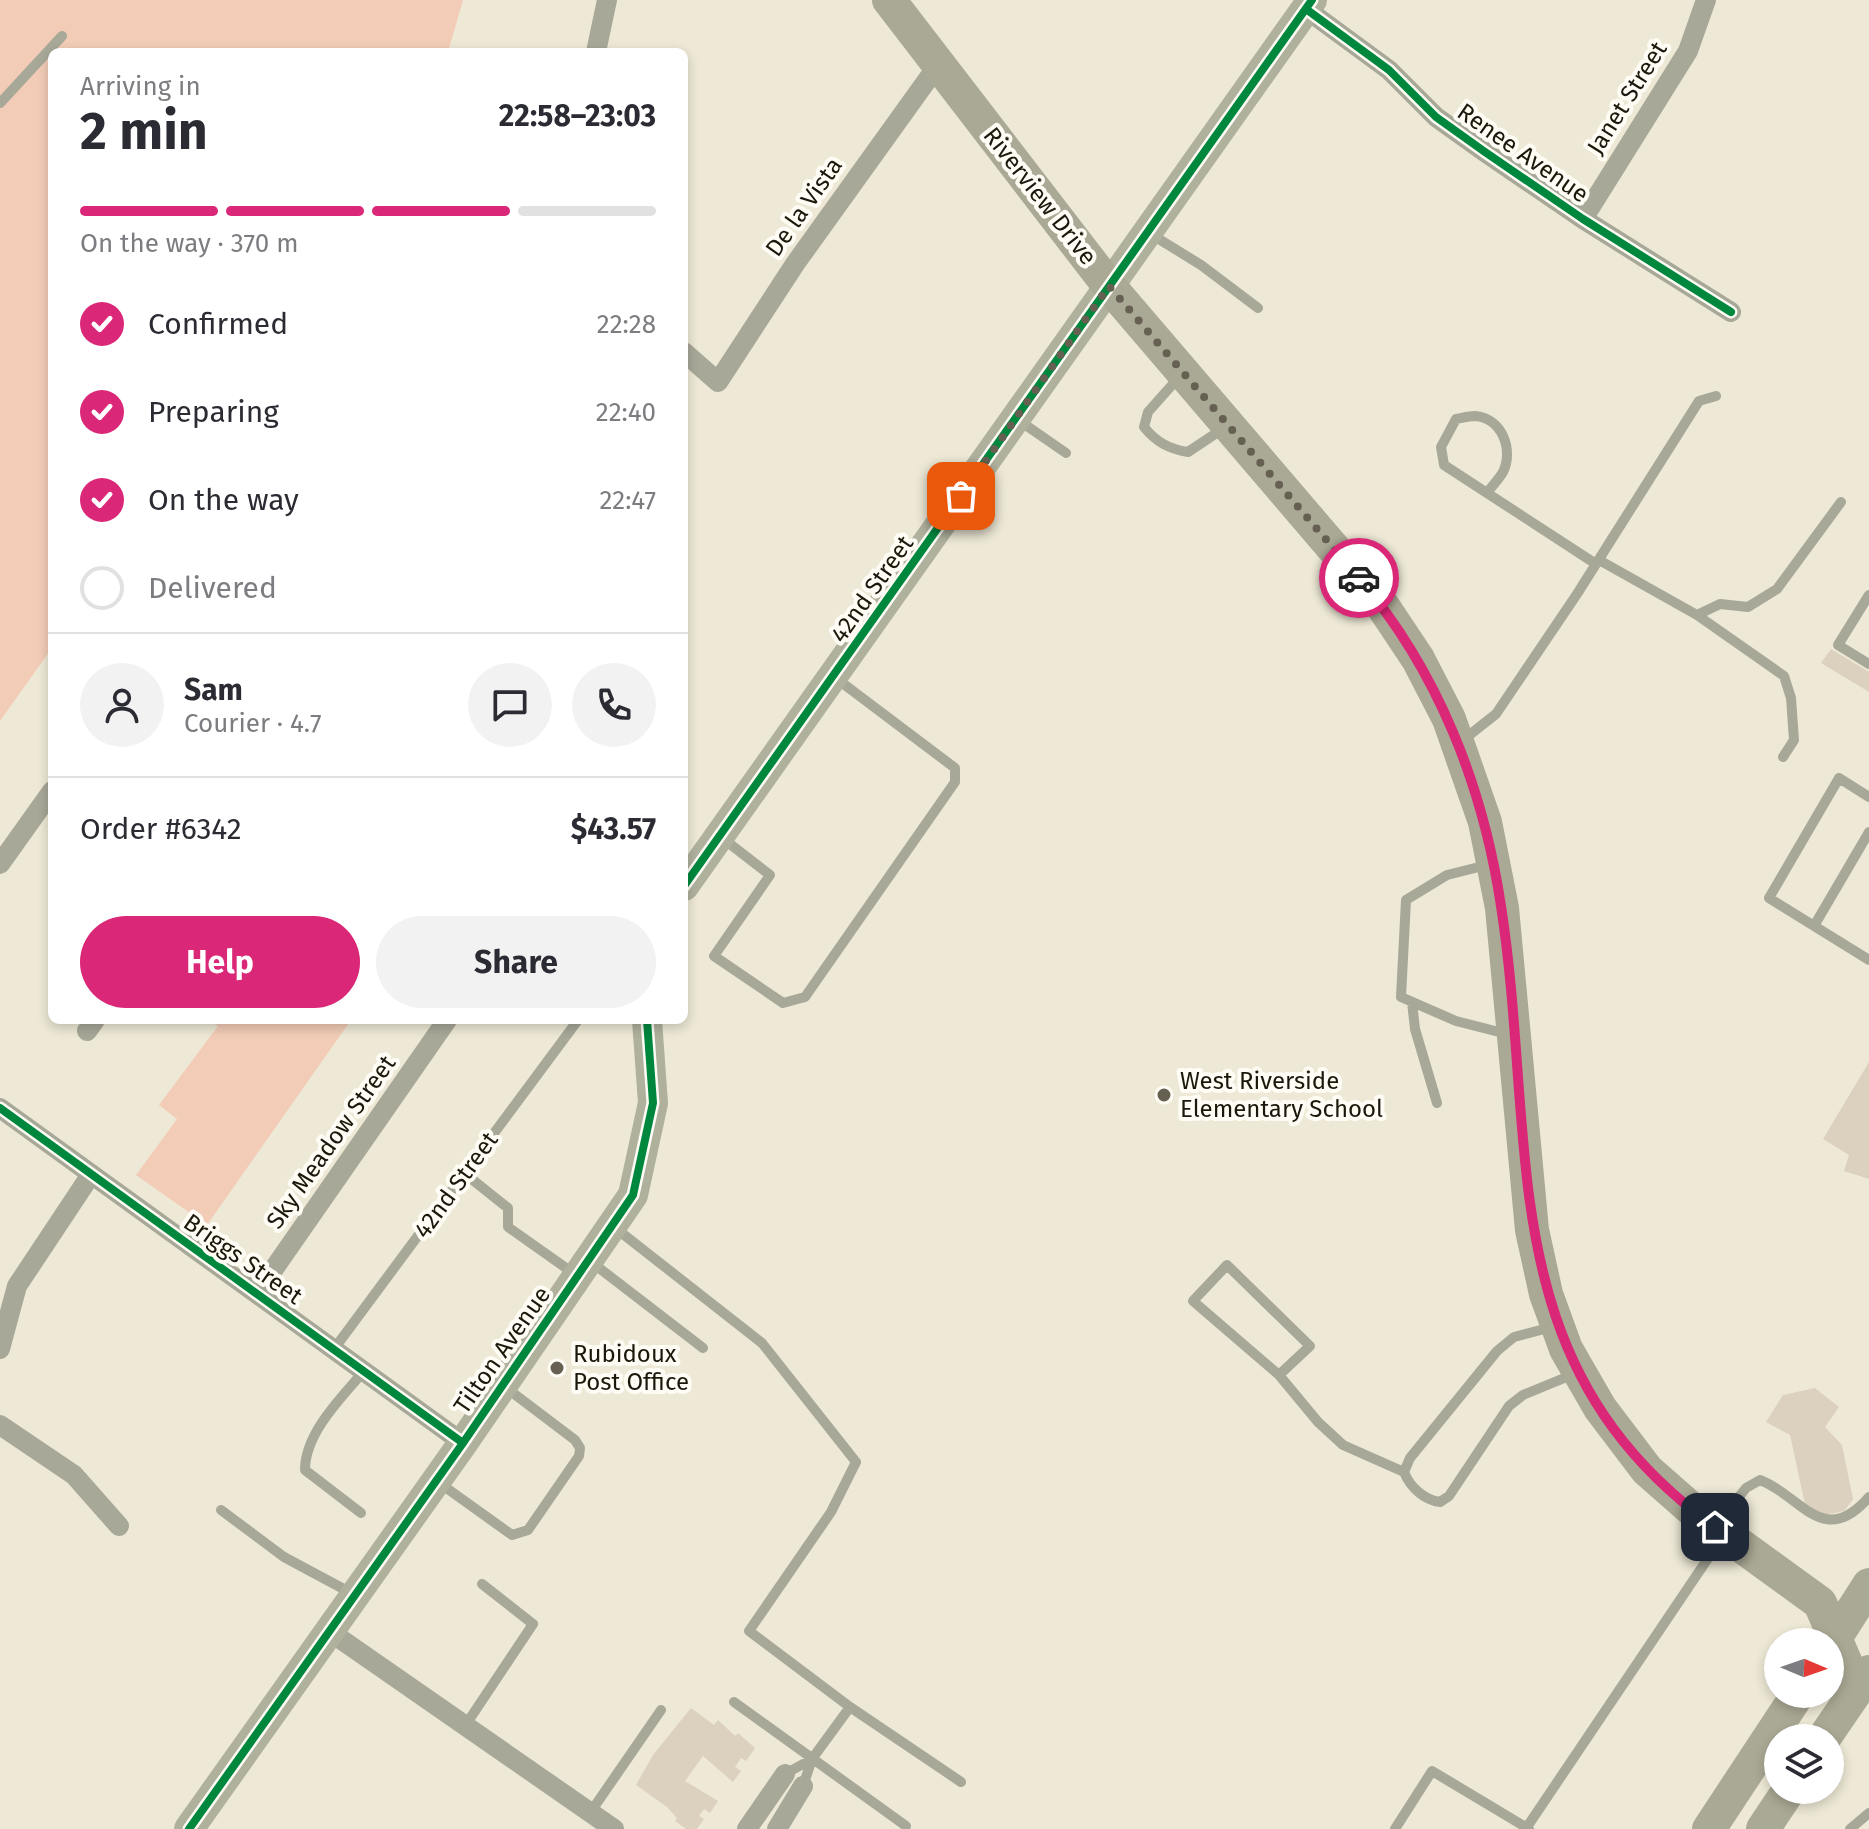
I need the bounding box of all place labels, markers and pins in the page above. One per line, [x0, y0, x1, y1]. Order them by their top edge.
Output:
pin [927, 462, 995, 530]
place label: West Riverside Elementary School [1180, 1067, 1383, 1123]
marker: West Riverside Elementary School [1155, 1086, 1173, 1104]
place label: Rubidoux Post Office [573, 1340, 689, 1396]
marker: Rubidoux Post Office [548, 1359, 566, 1377]
pin [1681, 1493, 1749, 1561]

